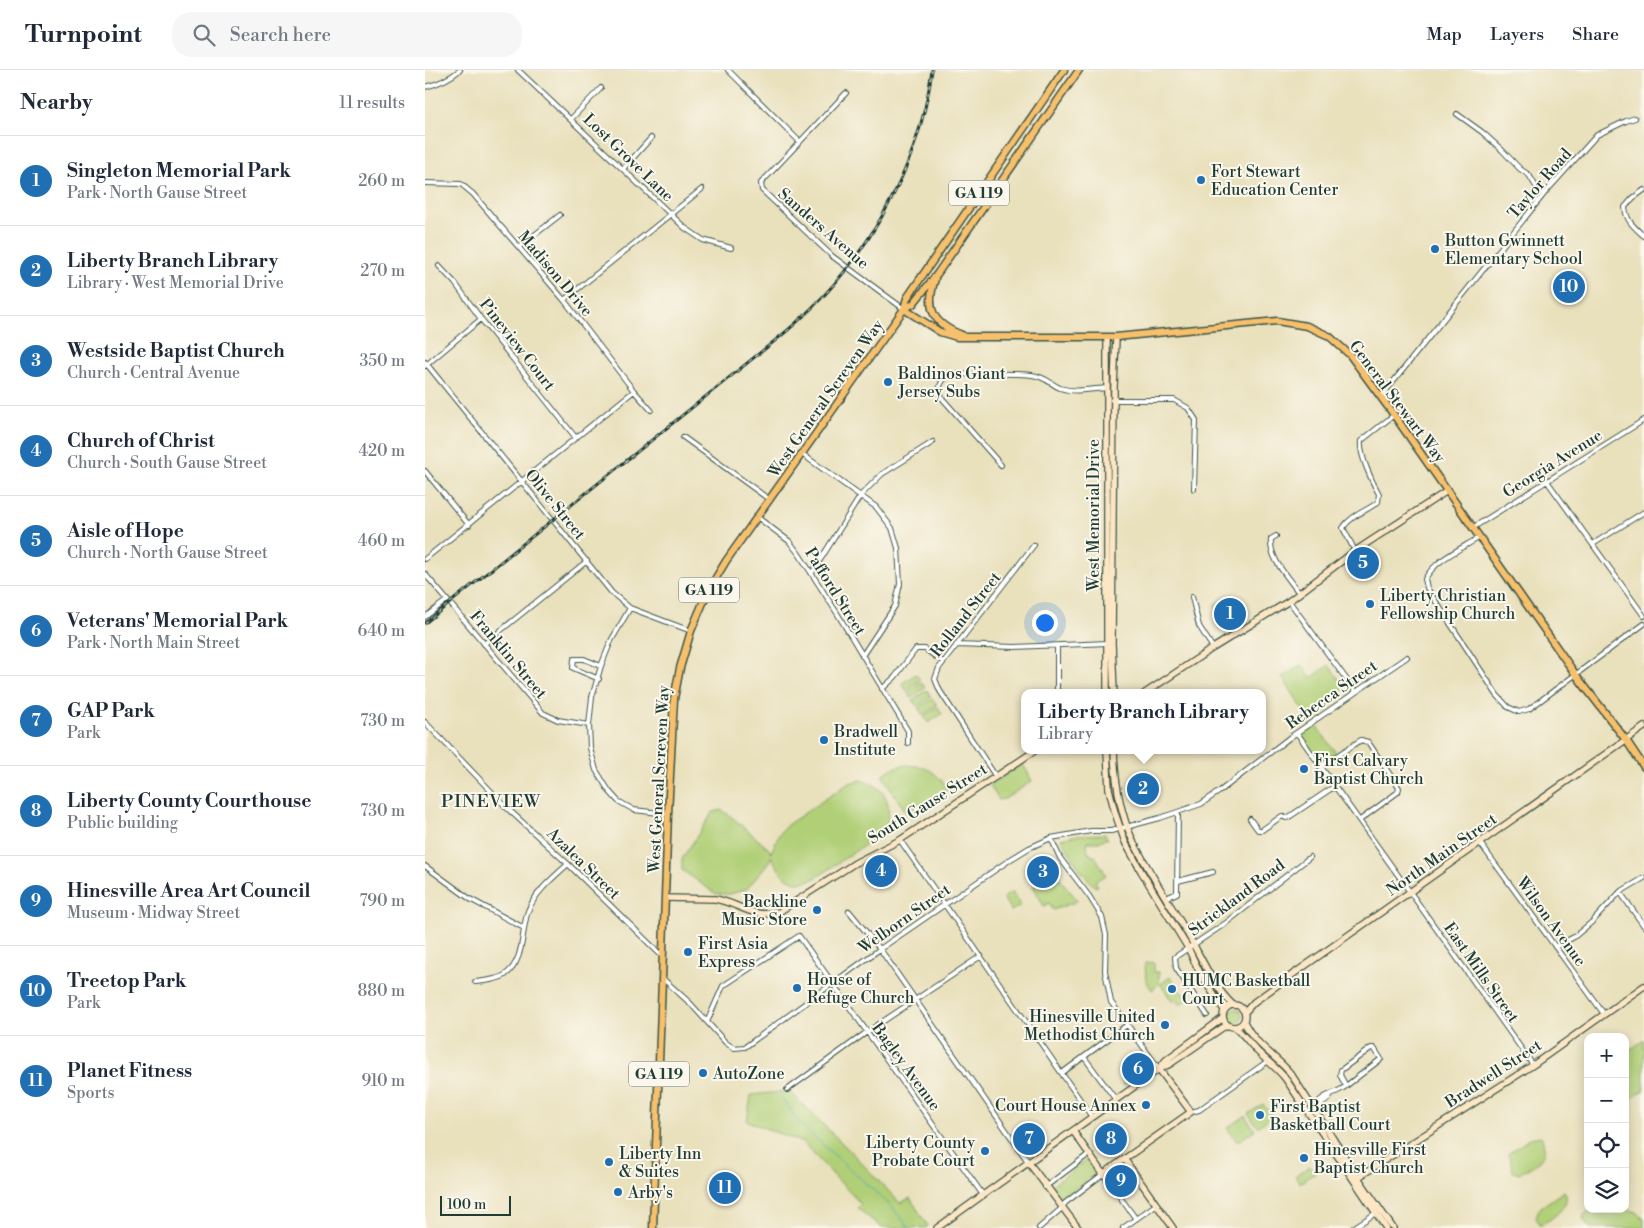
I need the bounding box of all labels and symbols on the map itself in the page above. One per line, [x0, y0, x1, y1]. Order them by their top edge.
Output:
street label: Lost Grove Lane [579, 109, 678, 206]
street label: Taylor Road [1504, 144, 1576, 223]
place label: Fort Stewart Education Center [1211, 162, 1338, 200]
marker: Fort Stewart Education Center [1195, 174, 1207, 186]
road number: GA 119 [949, 180, 1009, 206]
street label: Sanders Avenue [774, 184, 873, 274]
street label: Madison Drive [513, 227, 597, 321]
place label: Button Gwinnett Elementary School [1444, 231, 1583, 269]
marker: Button Gwinnett Elementary School [1429, 243, 1441, 255]
pin: 10 [1553, 268, 1585, 306]
street label: Pineview Court [475, 295, 560, 395]
street label: West General Screven Way [763, 316, 888, 482]
street label: General Stewart Way [1345, 336, 1450, 467]
place label: Baldinos Giant Jersey Subs [897, 364, 1006, 402]
marker: Baldinos Giant Jersey Subs [882, 376, 894, 388]
street label: Georgia Avenue [1499, 425, 1606, 502]
street label: West Memorial Drive [1084, 439, 1104, 592]
street label: Olive Street [521, 465, 590, 544]
street label: Pafford Street [800, 544, 870, 639]
pin: 5 [1347, 544, 1379, 582]
street label: Rolland Street [926, 568, 1006, 661]
road number: GA 119 [679, 578, 739, 602]
place label: Liberty Christian Fellowship Church [1380, 586, 1516, 624]
pin: 1 [1214, 595, 1246, 633]
marker: Liberty Christian Fellowship Church [1364, 598, 1376, 610]
street label: Franklin Street [465, 606, 551, 703]
your location [1032, 610, 1058, 636]
street label: Rebecca Street [1282, 656, 1381, 734]
street label: West General Screven Way [644, 684, 674, 874]
place label: Bradwell Institute [833, 722, 898, 760]
marker: Bradwell Institute [818, 734, 830, 746]
place label: First Calvary Baptist Church [1313, 751, 1424, 789]
street label: South Gause Street [864, 759, 991, 849]
marker: First Calvary Baptist Church [1298, 763, 1310, 775]
pin: 2 [1127, 770, 1159, 808]
district label: PINEVIEW [441, 790, 541, 813]
street label: North Main Street [1382, 809, 1501, 900]
street label: Azalea Street [542, 823, 624, 904]
pin: 4 [865, 852, 897, 890]
pin: 3 [1027, 853, 1059, 891]
street label: Strickland Road [1184, 855, 1289, 941]
street label: Wilson Avenue [1511, 872, 1590, 970]
street label: Welborn Street [854, 879, 955, 959]
place label: Backline Music Store [722, 892, 807, 930]
marker: Backline Music Store [811, 904, 823, 916]
street label: East Mills Street [1439, 919, 1523, 1027]
place label: First Asia Express [698, 934, 769, 972]
marker: First Asia Express [682, 946, 694, 958]
place label: House of Refuge Church [807, 970, 915, 1008]
place label: HUMC Basketball Court [1182, 971, 1311, 1009]
marker: House of Refuge Church [791, 982, 803, 994]
marker: HUMC Basketball Court [1166, 983, 1178, 995]
place label: Hinesville United Methodist Church [1024, 1007, 1155, 1045]
street label: Bagley Avenue [867, 1018, 945, 1115]
marker: Hinesville United Methodist Church [1159, 1019, 1171, 1031]
street label: Bradwell Street [1441, 1035, 1546, 1113]
pin: 6 [1122, 1050, 1154, 1088]
road number: GA 119 [629, 1062, 689, 1086]
place label: AutoZone [712, 1064, 784, 1084]
marker: AutoZone [697, 1067, 709, 1079]
place label: Court House Annex [995, 1096, 1137, 1116]
place label: First Baptist Basketball Court [1269, 1097, 1391, 1135]
marker: Court House Annex [1140, 1099, 1152, 1111]
marker: First Baptist Basketball Court [1254, 1109, 1266, 1121]
pin: 7 [1013, 1120, 1045, 1158]
pin: 8 [1095, 1120, 1127, 1158]
place label: Liberty County Probate Court [866, 1133, 975, 1171]
place label: Hinesville First Baptist Church [1313, 1140, 1427, 1178]
place label: Liberty Inn & Suites [619, 1144, 702, 1182]
marker: Liberty County Probate Court [979, 1145, 991, 1157]
marker: Hinesville First Baptist Church [1298, 1152, 1310, 1164]
marker: Liberty Inn & Suites [603, 1156, 615, 1168]
pin: 9 [1105, 1162, 1137, 1200]
pin: 11 [709, 1169, 741, 1207]
place label: Arby's [627, 1183, 673, 1203]
marker: Arby's [612, 1186, 624, 1198]
scale bar [440, 1193, 511, 1216]

